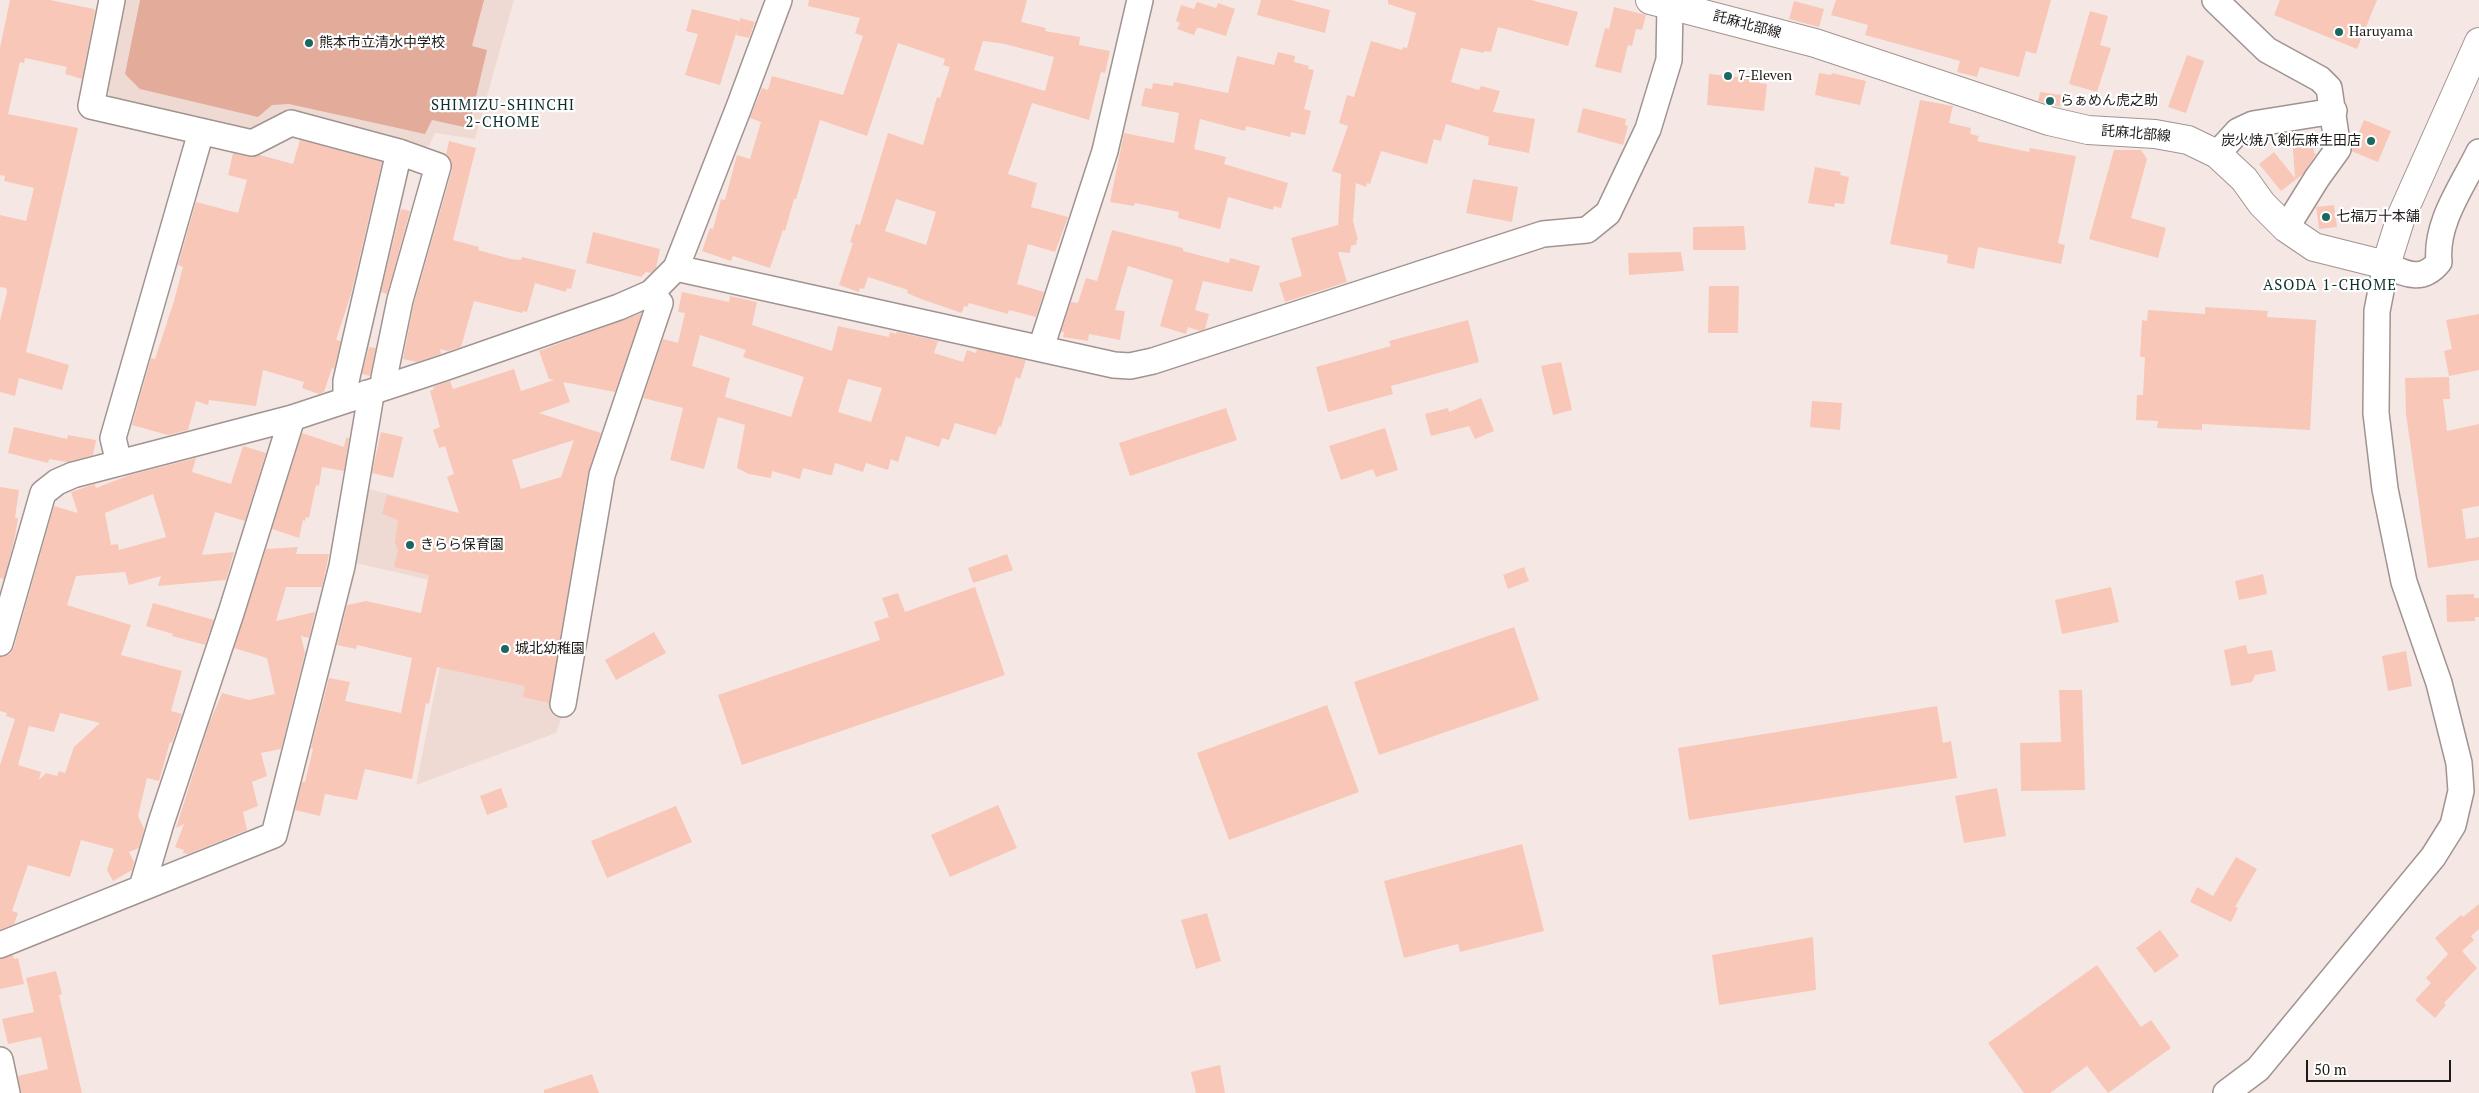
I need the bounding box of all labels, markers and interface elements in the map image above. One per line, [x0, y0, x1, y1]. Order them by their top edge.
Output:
street label: 託麻北部線 [1711, 8, 1783, 42]
place label: Haruyama [2349, 24, 2413, 40]
marker: Haruyama [2333, 26, 2345, 38]
place label: 熊本市立清水中学校 [319, 35, 445, 51]
marker: 熊本市立清水中学校 [303, 37, 315, 49]
place label: 7-Eleven [1738, 68, 1792, 84]
marker: 7-Eleven [1722, 70, 1734, 82]
place label: らぁめん虎之助 [2060, 93, 2158, 109]
marker: らぁめん虎之助 [2044, 95, 2056, 107]
district label: SHIMIZU-SHINCHI 2-CHOME [429, 97, 577, 132]
street label: 託麻北部線 [2100, 123, 2172, 145]
place label: 炭火焼八剣伝麻生田店 [2221, 133, 2361, 149]
marker: 炭火焼八剣伝麻生田店 [2365, 135, 2377, 147]
place label: 七福万十本舗 [2336, 209, 2420, 225]
marker: 七福万十本舗 [2320, 211, 2332, 223]
district label: ASODA 1-CHOME [2261, 277, 2399, 295]
place label: きらら保育園 [420, 537, 504, 553]
marker: きらら保育園 [404, 539, 416, 551]
place label: 城北幼稚園 [515, 641, 585, 657]
marker: 城北幼稚園 [499, 643, 511, 655]
scale bar [2309, 1050, 2454, 1082]
text: 50 m [2314, 1059, 2347, 1079]

